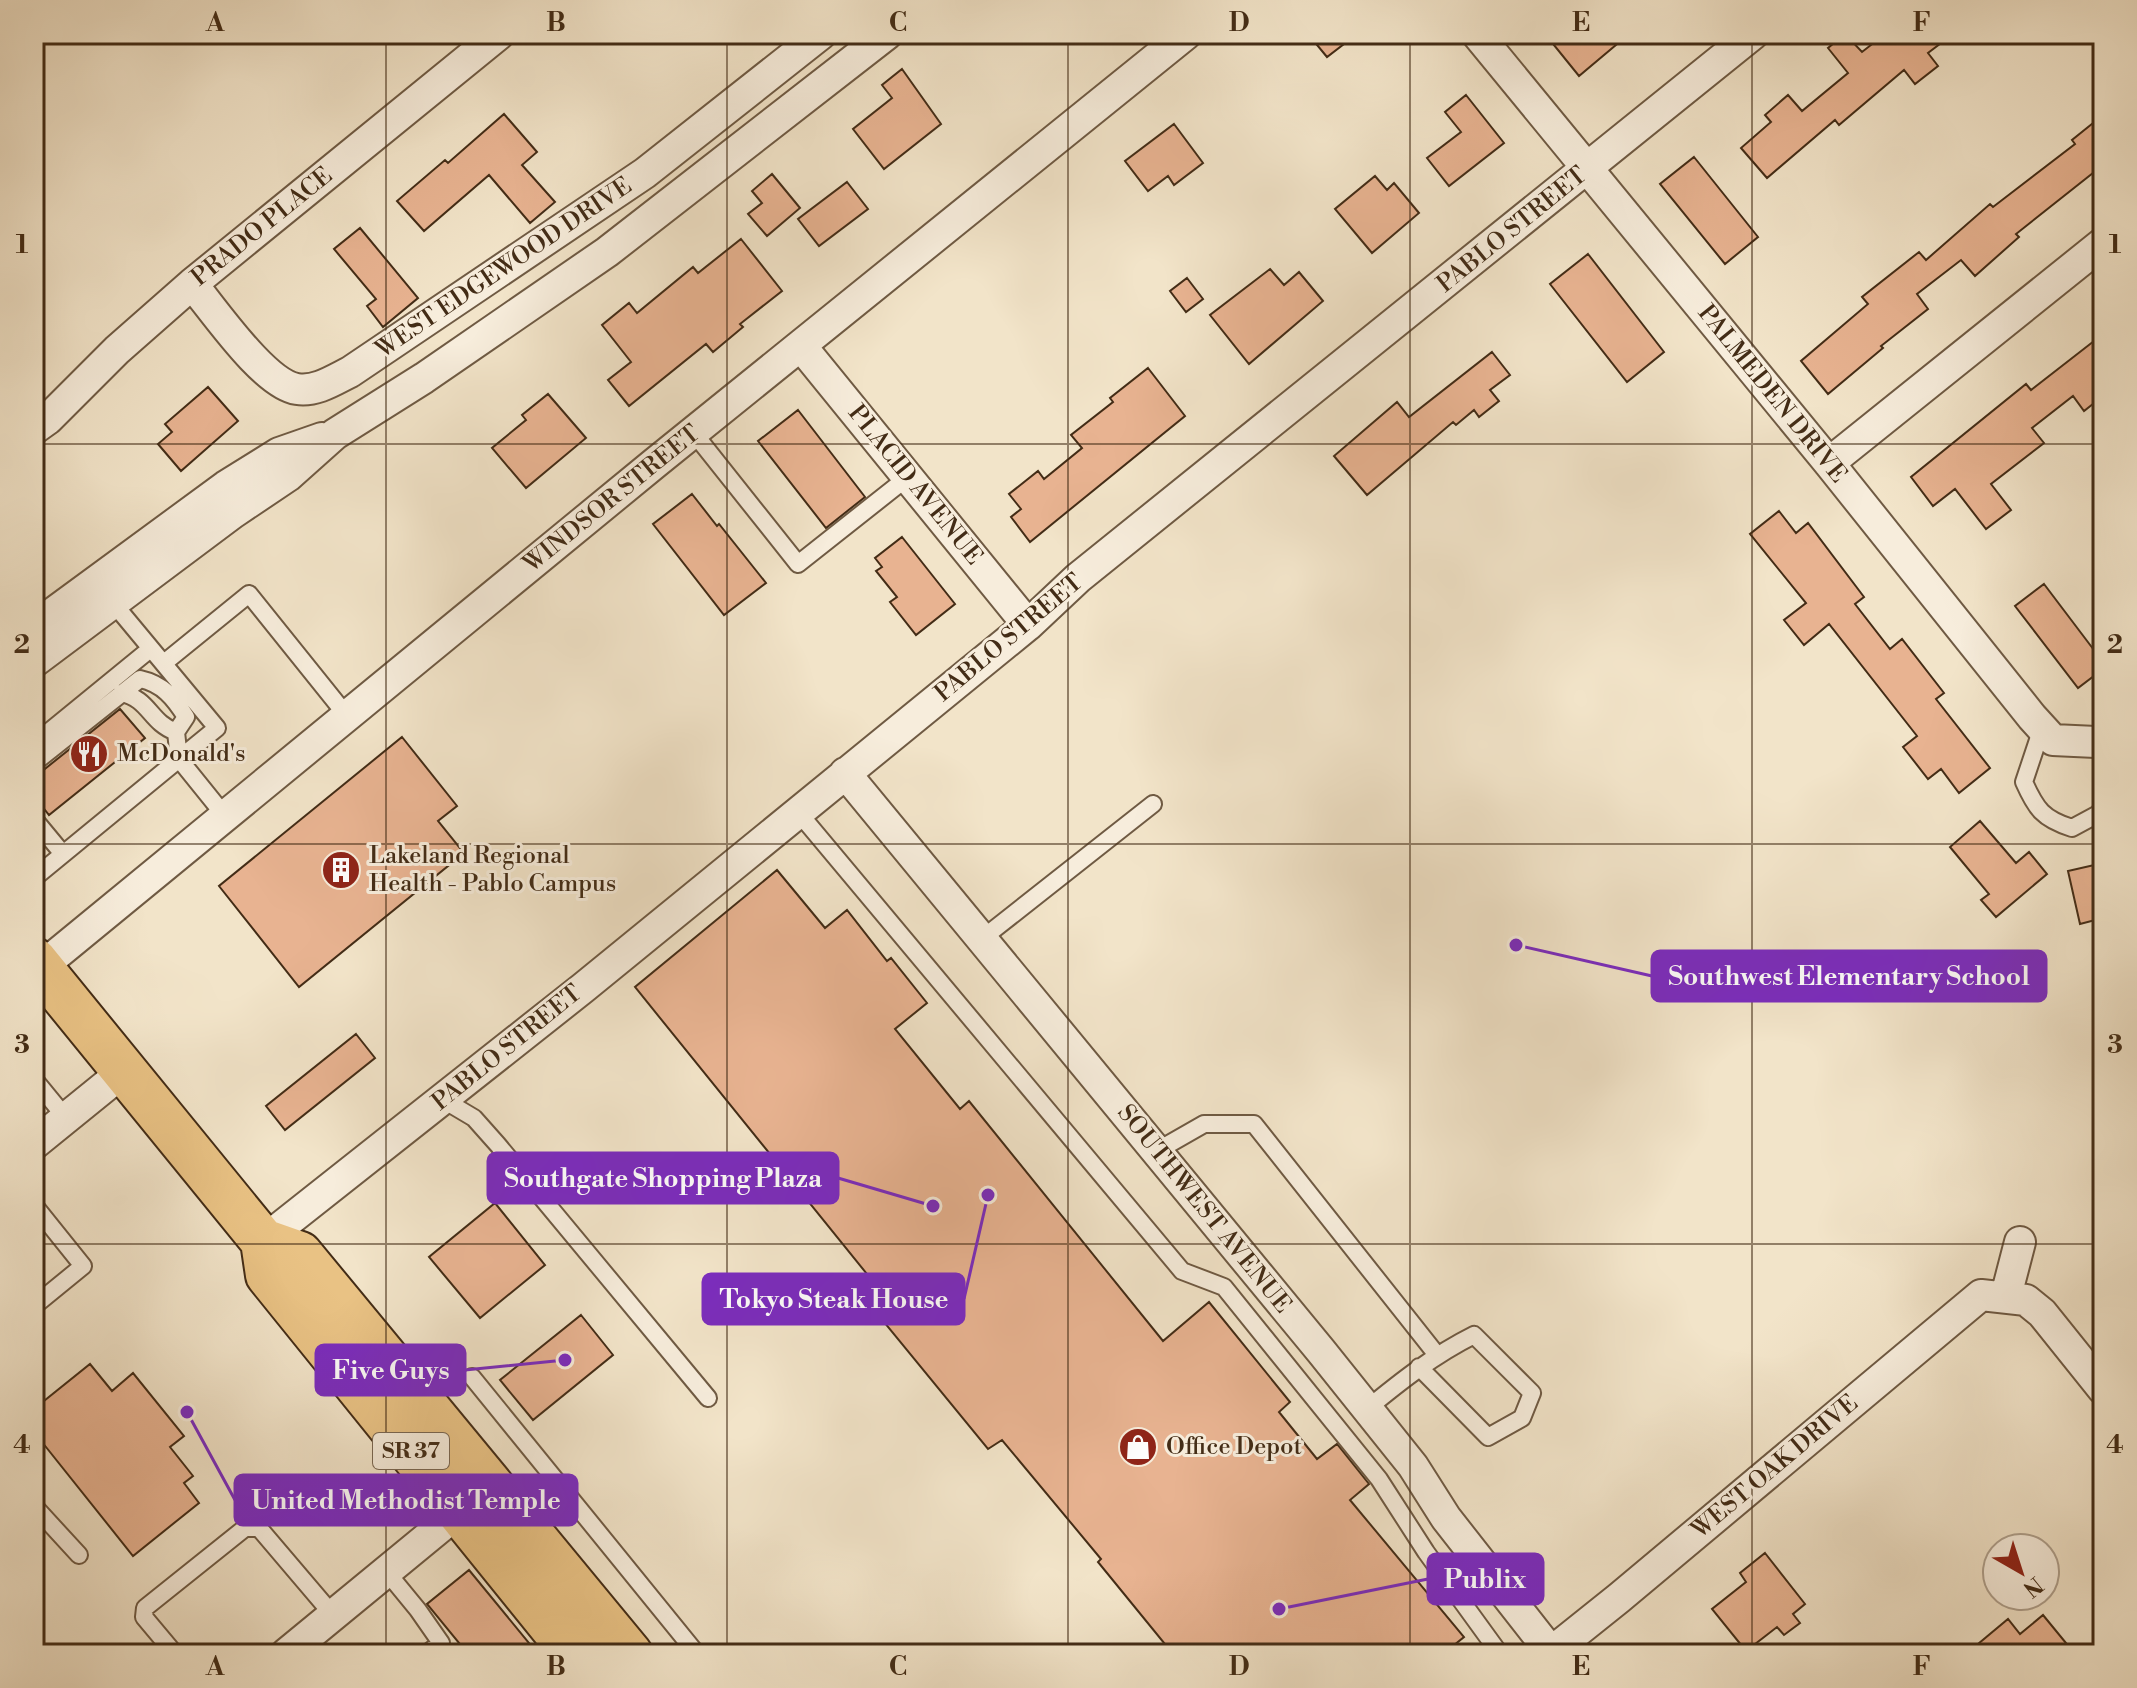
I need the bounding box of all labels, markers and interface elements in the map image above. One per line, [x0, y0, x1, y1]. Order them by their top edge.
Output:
text: A [205, 7, 225, 39]
text: B [546, 7, 566, 39]
text: C [889, 7, 907, 39]
text: D [1229, 7, 1249, 39]
text: E [1572, 7, 1590, 39]
text: F [1913, 7, 1931, 39]
street label: PABLO STREET [1431, 160, 1593, 299]
street label: PRADO PLACE [185, 161, 339, 293]
street label: WEST EDGEWOOD DRIVE [369, 171, 638, 366]
text: 1 [16, 229, 29, 261]
text: 1 [2109, 229, 2122, 261]
street label: PALMEDEN DRIVE [1691, 299, 1853, 489]
street label: PLACID AVENUE [841, 399, 989, 571]
street label: WINDSOR STREET [517, 419, 706, 580]
street label: PABLO STREET [929, 567, 1089, 709]
text: 2 [14, 629, 30, 661]
text: 2 [2107, 629, 2123, 661]
restaurant icon: McDonald's [68, 733, 110, 775]
place label: McDonald's [117, 739, 246, 769]
place label: Lakeland Regional Health - Pablo Campus [369, 841, 616, 899]
building icon: Lakeland Regional Health - Pablo Campus [320, 849, 362, 891]
callout: Southwest Elementary School [1652, 951, 2046, 1001]
text: Southwest Elementary School [1668, 961, 2030, 993]
street label: PABLO STREET [426, 978, 588, 1117]
text: 3 [14, 1029, 30, 1061]
text: 3 [2107, 1029, 2123, 1061]
street label: SOUTHWEST AVENUE [1111, 1099, 1297, 1319]
callout: Southgate Shopping Plaza [488, 1153, 838, 1203]
text: Southgate Shopping Plaza [504, 1163, 823, 1195]
callout: Tokyo Steak House [703, 1274, 964, 1324]
text: Tokyo Steak House [719, 1284, 949, 1316]
callout: Five Guys [316, 1345, 465, 1395]
text: Five Guys [332, 1355, 450, 1387]
street label: WEST OAK DRIVE [1685, 1389, 1864, 1546]
shop icon: Office Depot [1117, 1426, 1159, 1468]
text: 4 [13, 1429, 31, 1461]
text: 4 [2106, 1429, 2124, 1461]
place label: Office Depot [1166, 1432, 1302, 1462]
road number: SR 37 [373, 1433, 449, 1469]
callout: United Methodist Temple [235, 1475, 577, 1525]
text: United Methodist Temple [251, 1485, 561, 1517]
north arrow [1981, 1532, 2061, 1612]
callout: Publix [1428, 1554, 1543, 1604]
text: Publix [1444, 1564, 1526, 1596]
text: N [2017, 1570, 2048, 1603]
text: A [205, 1651, 225, 1683]
text: B [546, 1651, 566, 1683]
text: C [889, 1651, 907, 1683]
text: D [1229, 1651, 1249, 1683]
text: E [1572, 1651, 1590, 1683]
text: F [1913, 1651, 1931, 1683]

